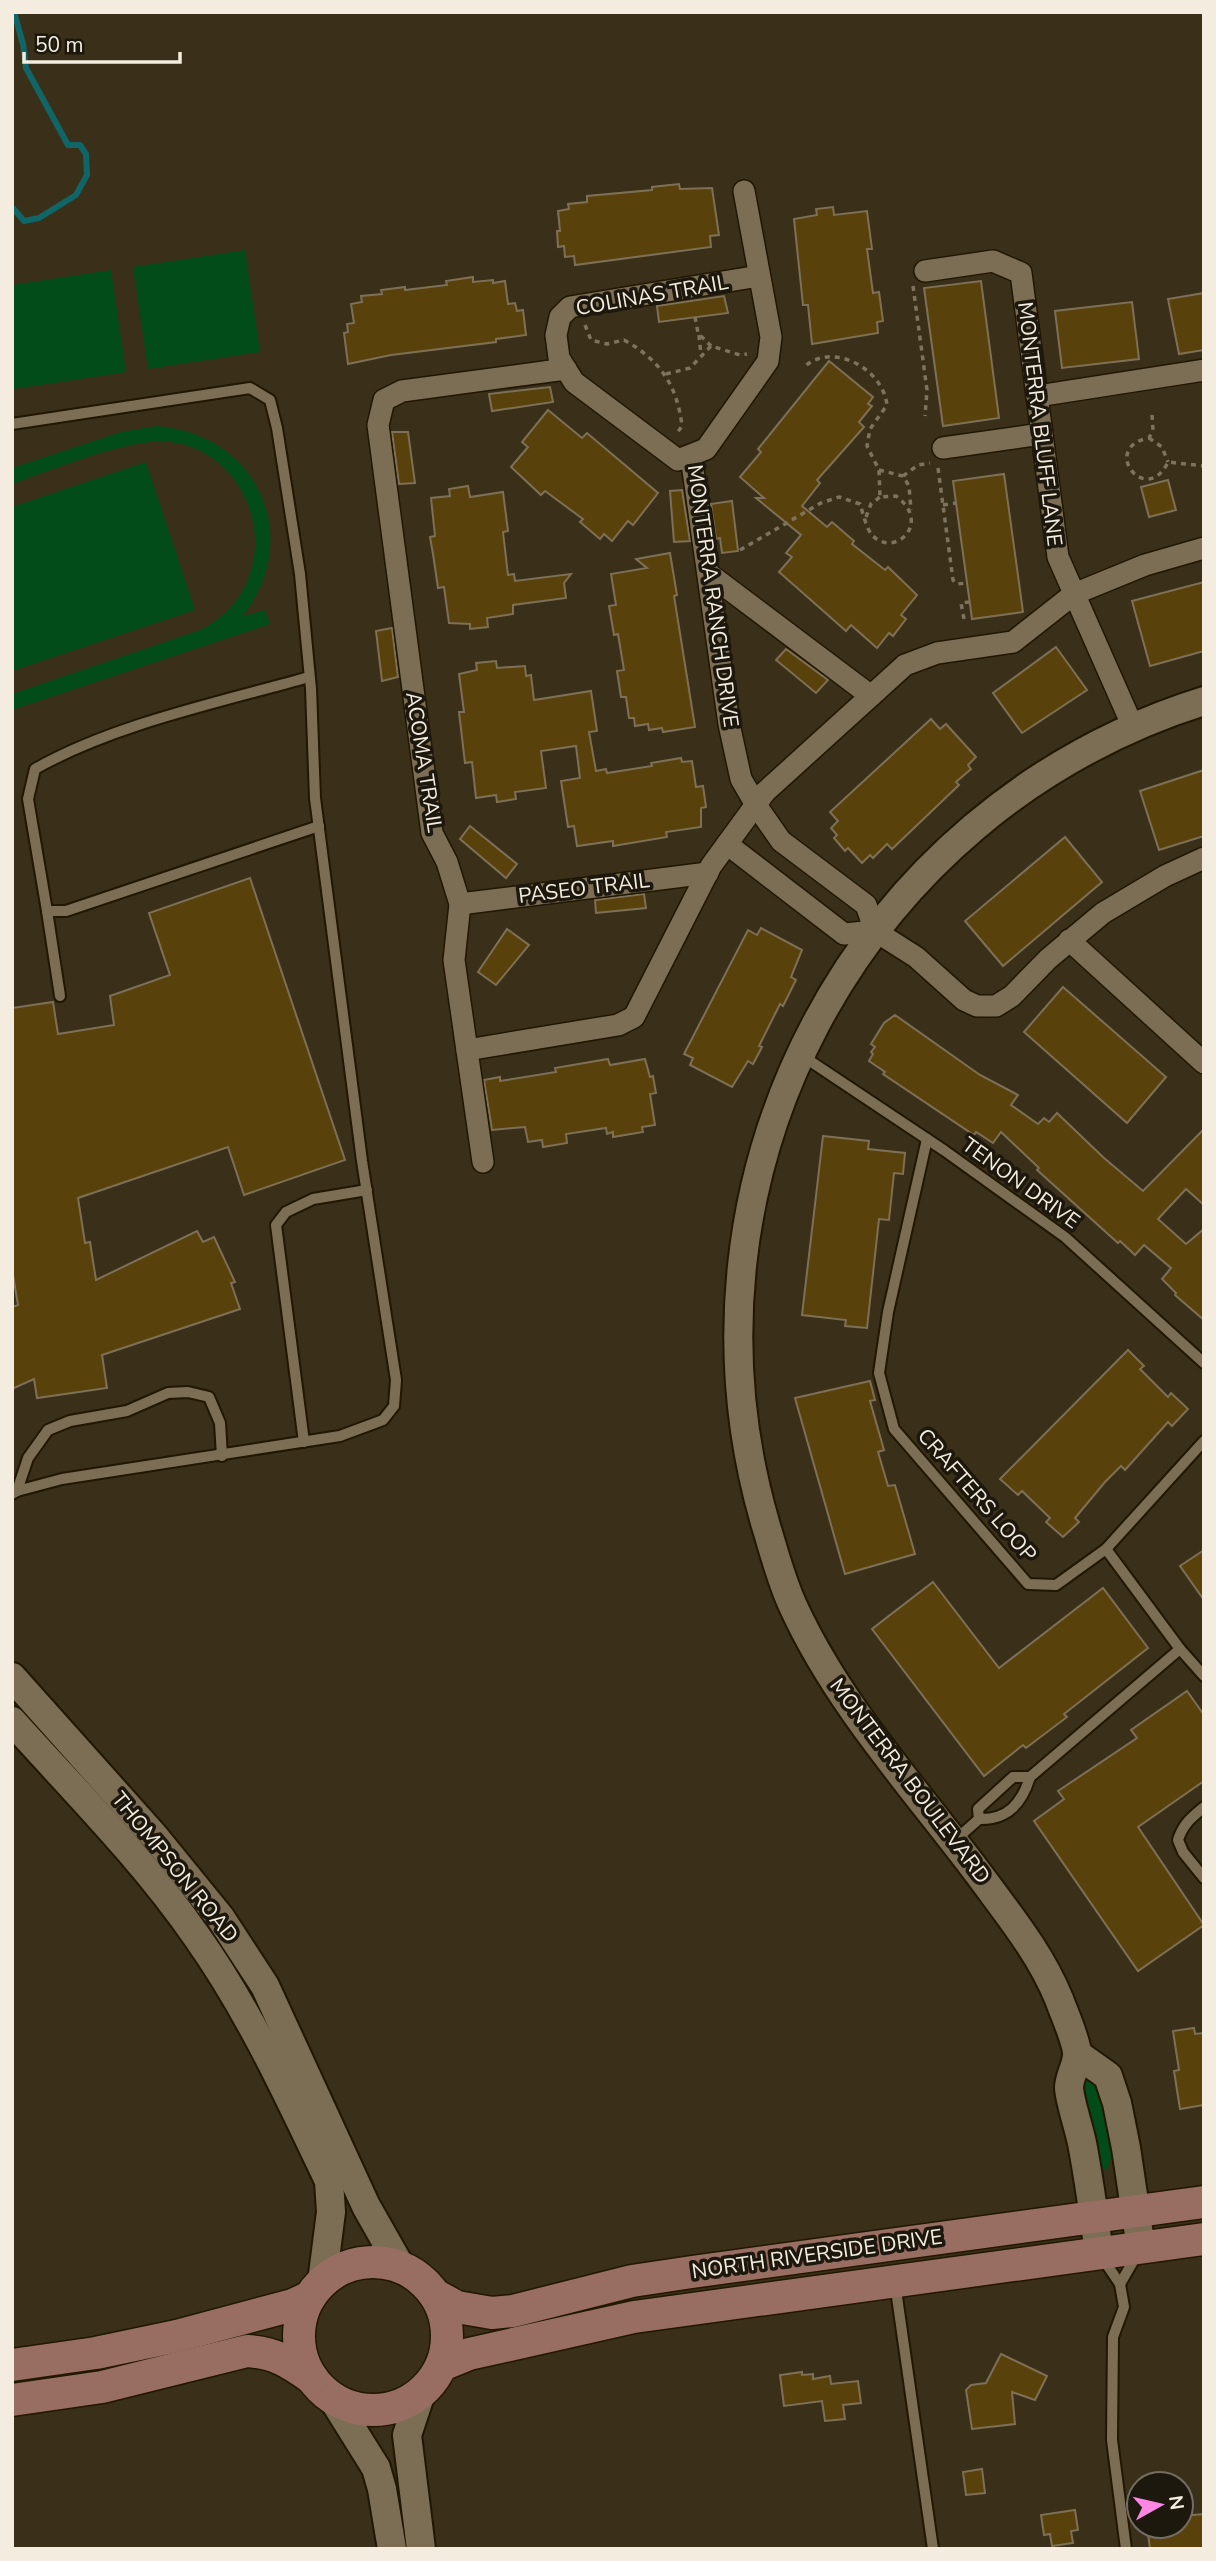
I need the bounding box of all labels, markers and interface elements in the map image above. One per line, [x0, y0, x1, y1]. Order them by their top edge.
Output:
scale bar [24, 21, 180, 65]
text: 50 m [35, 31, 84, 59]
street label: COLINAS TRAIL [574, 268, 731, 322]
street label: MONTERRA BLUFF LANE [1011, 300, 1069, 548]
street label: MONTERRA RANCH DRIVE [681, 463, 745, 729]
street label: ACOMA TRAIL [399, 690, 449, 835]
street label: PASEO TRAIL [517, 866, 652, 910]
street label: TENON DRIVE [956, 1131, 1086, 1235]
street label: CRAFTERS LOOP [911, 1422, 1043, 1568]
street label: MONTERRA BOULEVARD [823, 1673, 997, 1889]
street label: THOMPSON ROAD [105, 1786, 245, 1948]
street label: NORTH RIVERSIDE DRIVE [690, 2223, 944, 2285]
north arrow [1125, 2470, 1195, 2540]
text: N [1162, 2494, 1190, 2512]

